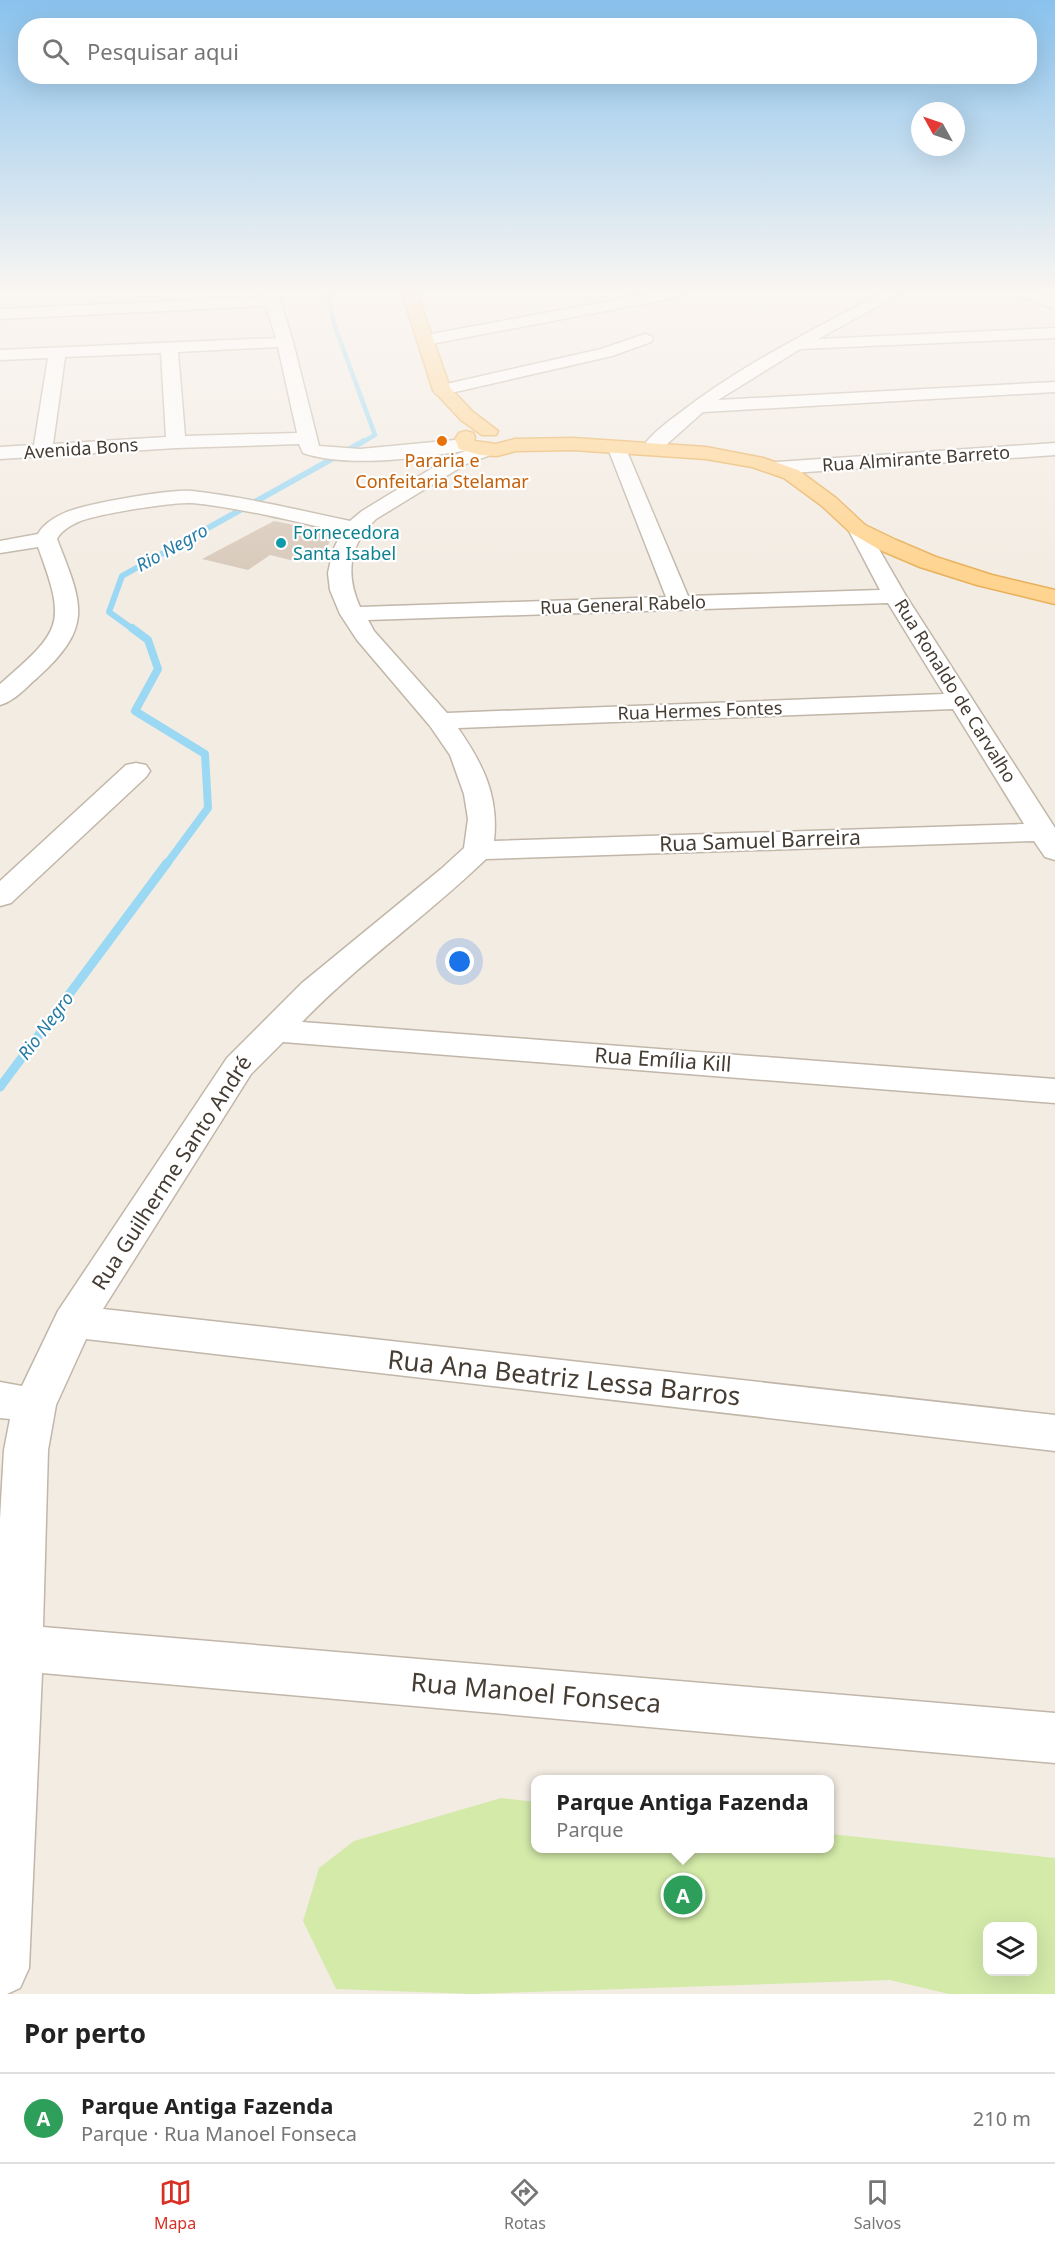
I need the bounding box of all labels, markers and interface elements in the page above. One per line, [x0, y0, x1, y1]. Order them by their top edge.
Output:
search box [18, 18, 1037, 84]
icon: search [39, 35, 72, 68]
text: Pesquisar aqui [87, 36, 239, 66]
north arrow [911, 102, 965, 156]
street label: Avenida Bons [23, 432, 139, 464]
marker: Pararia e Confeitaria Stelamar [435, 434, 449, 448]
street label: Rua Almirante Barreto [821, 439, 1011, 477]
place label: Pararia e Confeitaria Stelamar [355, 448, 529, 493]
water label: Rio Negro [131, 518, 212, 577]
place label: Fornecedora Santa Isabel [293, 520, 400, 565]
marker: Fornecedora Santa Isabel [274, 536, 288, 550]
street label: Rua General Rabelo [540, 589, 706, 619]
street label: Rua Ronaldo de Carvalho [889, 594, 1022, 787]
street label: Rua Hermes Fontes [617, 695, 783, 725]
street label: Rua Samuel Barreira [659, 822, 861, 858]
your location [445, 947, 474, 976]
water label: Rio Negro [12, 987, 79, 1064]
street label: Rua Emília Kill [594, 1040, 733, 1078]
street label: Rua Guilherme Santo André [85, 1050, 258, 1295]
street label: Rua Ana Beatriz Lessa Barros [386, 1341, 742, 1413]
street label: Rua Manoel Fonseca [409, 1663, 663, 1721]
popup [531, 1775, 834, 1853]
text: Parque Antiga Fazenda [556, 1786, 809, 1816]
text: Parque [556, 1816, 623, 1843]
pin: A [664, 1872, 702, 1918]
map controls [983, 1922, 1037, 1976]
button: layers [983, 1922, 1037, 1976]
text: Por perto [24, 2015, 146, 2051]
text: Parque Antiga Fazenda [81, 2090, 333, 2120]
text: A [37, 2105, 50, 2132]
text: 210 m [973, 2105, 1031, 2132]
text: Parque · Rua Manoel Fonseca [81, 2120, 357, 2147]
tab: Mapa [154, 2176, 196, 2234]
tab: Rotas [504, 2176, 546, 2234]
tab: Salvos [854, 2176, 901, 2234]

